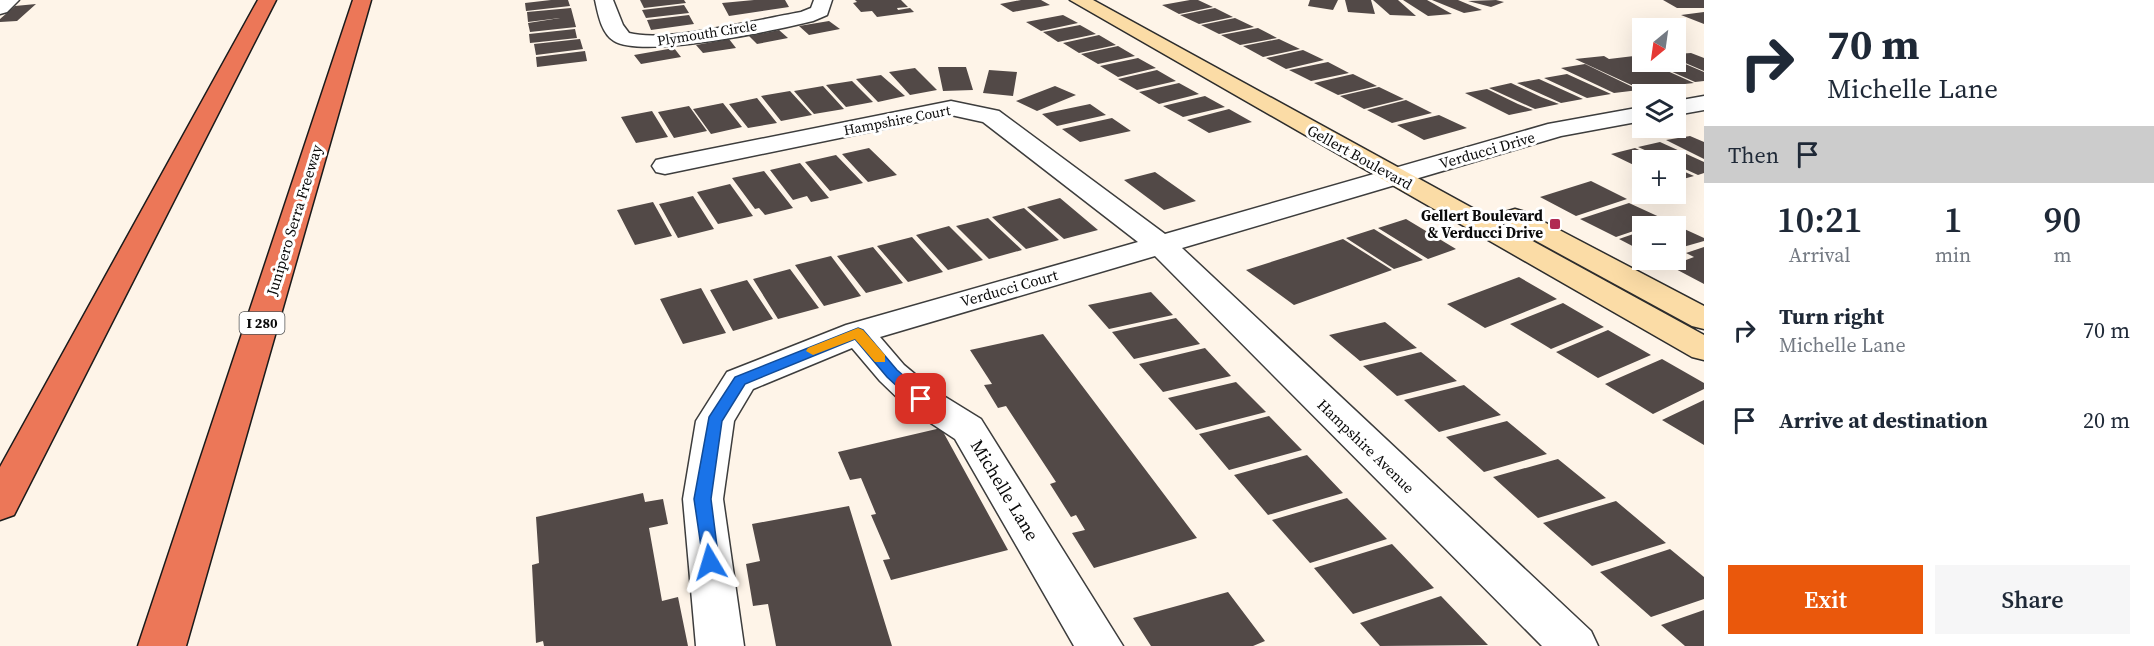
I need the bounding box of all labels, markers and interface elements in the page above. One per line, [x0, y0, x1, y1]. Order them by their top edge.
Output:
street label: Plymouth Circle [656, 15, 758, 51]
text: 70 m [1827, 15, 1920, 73]
north arrow [1632, 18, 1686, 72]
map controls [1632, 18, 1686, 270]
icon: right [1728, 24, 1806, 102]
text: Michelle Lane [1827, 70, 1998, 107]
button: layers [1632, 84, 1686, 138]
street label: Hampshire Court [842, 100, 953, 140]
street label: Gellert Boulevard [1304, 119, 1417, 195]
street label: Verducci Drive [1437, 126, 1538, 174]
icon: arrive [1791, 138, 1824, 171]
text: Then [1728, 140, 1779, 170]
street label: Junipero Serra Freeway [261, 142, 327, 299]
button: + [1632, 150, 1686, 204]
text: 10:21 [1777, 195, 1862, 244]
text: 1 [1944, 195, 1962, 244]
text: 90 [2044, 195, 2081, 244]
place label: Gellert Boulevard & Verducci Drive [1421, 205, 1543, 243]
button: − [1632, 216, 1686, 270]
marker: Gellert Boulevard & Verducci Drive [1548, 217, 1562, 231]
text: Arrival [1789, 241, 1850, 269]
text: min [1935, 241, 1971, 269]
text: m [2054, 241, 2072, 269]
street label: Verducci Court [958, 264, 1060, 312]
text: Turn right [1779, 301, 1884, 331]
road number: I 280 [240, 312, 284, 334]
icon: right [1728, 314, 1761, 347]
text: 70 m [2083, 315, 2130, 345]
text: Michelle Lane [1779, 331, 1906, 359]
pin [895, 373, 946, 424]
icon: arrive [904, 382, 937, 415]
street label: Hampshire Avenue [1313, 394, 1419, 498]
icon: arrive [1728, 404, 1761, 437]
text: Arrive at destination [1779, 405, 1988, 435]
text: 20 m [2083, 405, 2130, 435]
street label: Michelle Lane [965, 435, 1045, 545]
position arrow [678, 530, 742, 594]
button: Exit [1728, 565, 1923, 634]
button: Share [1935, 565, 2130, 634]

